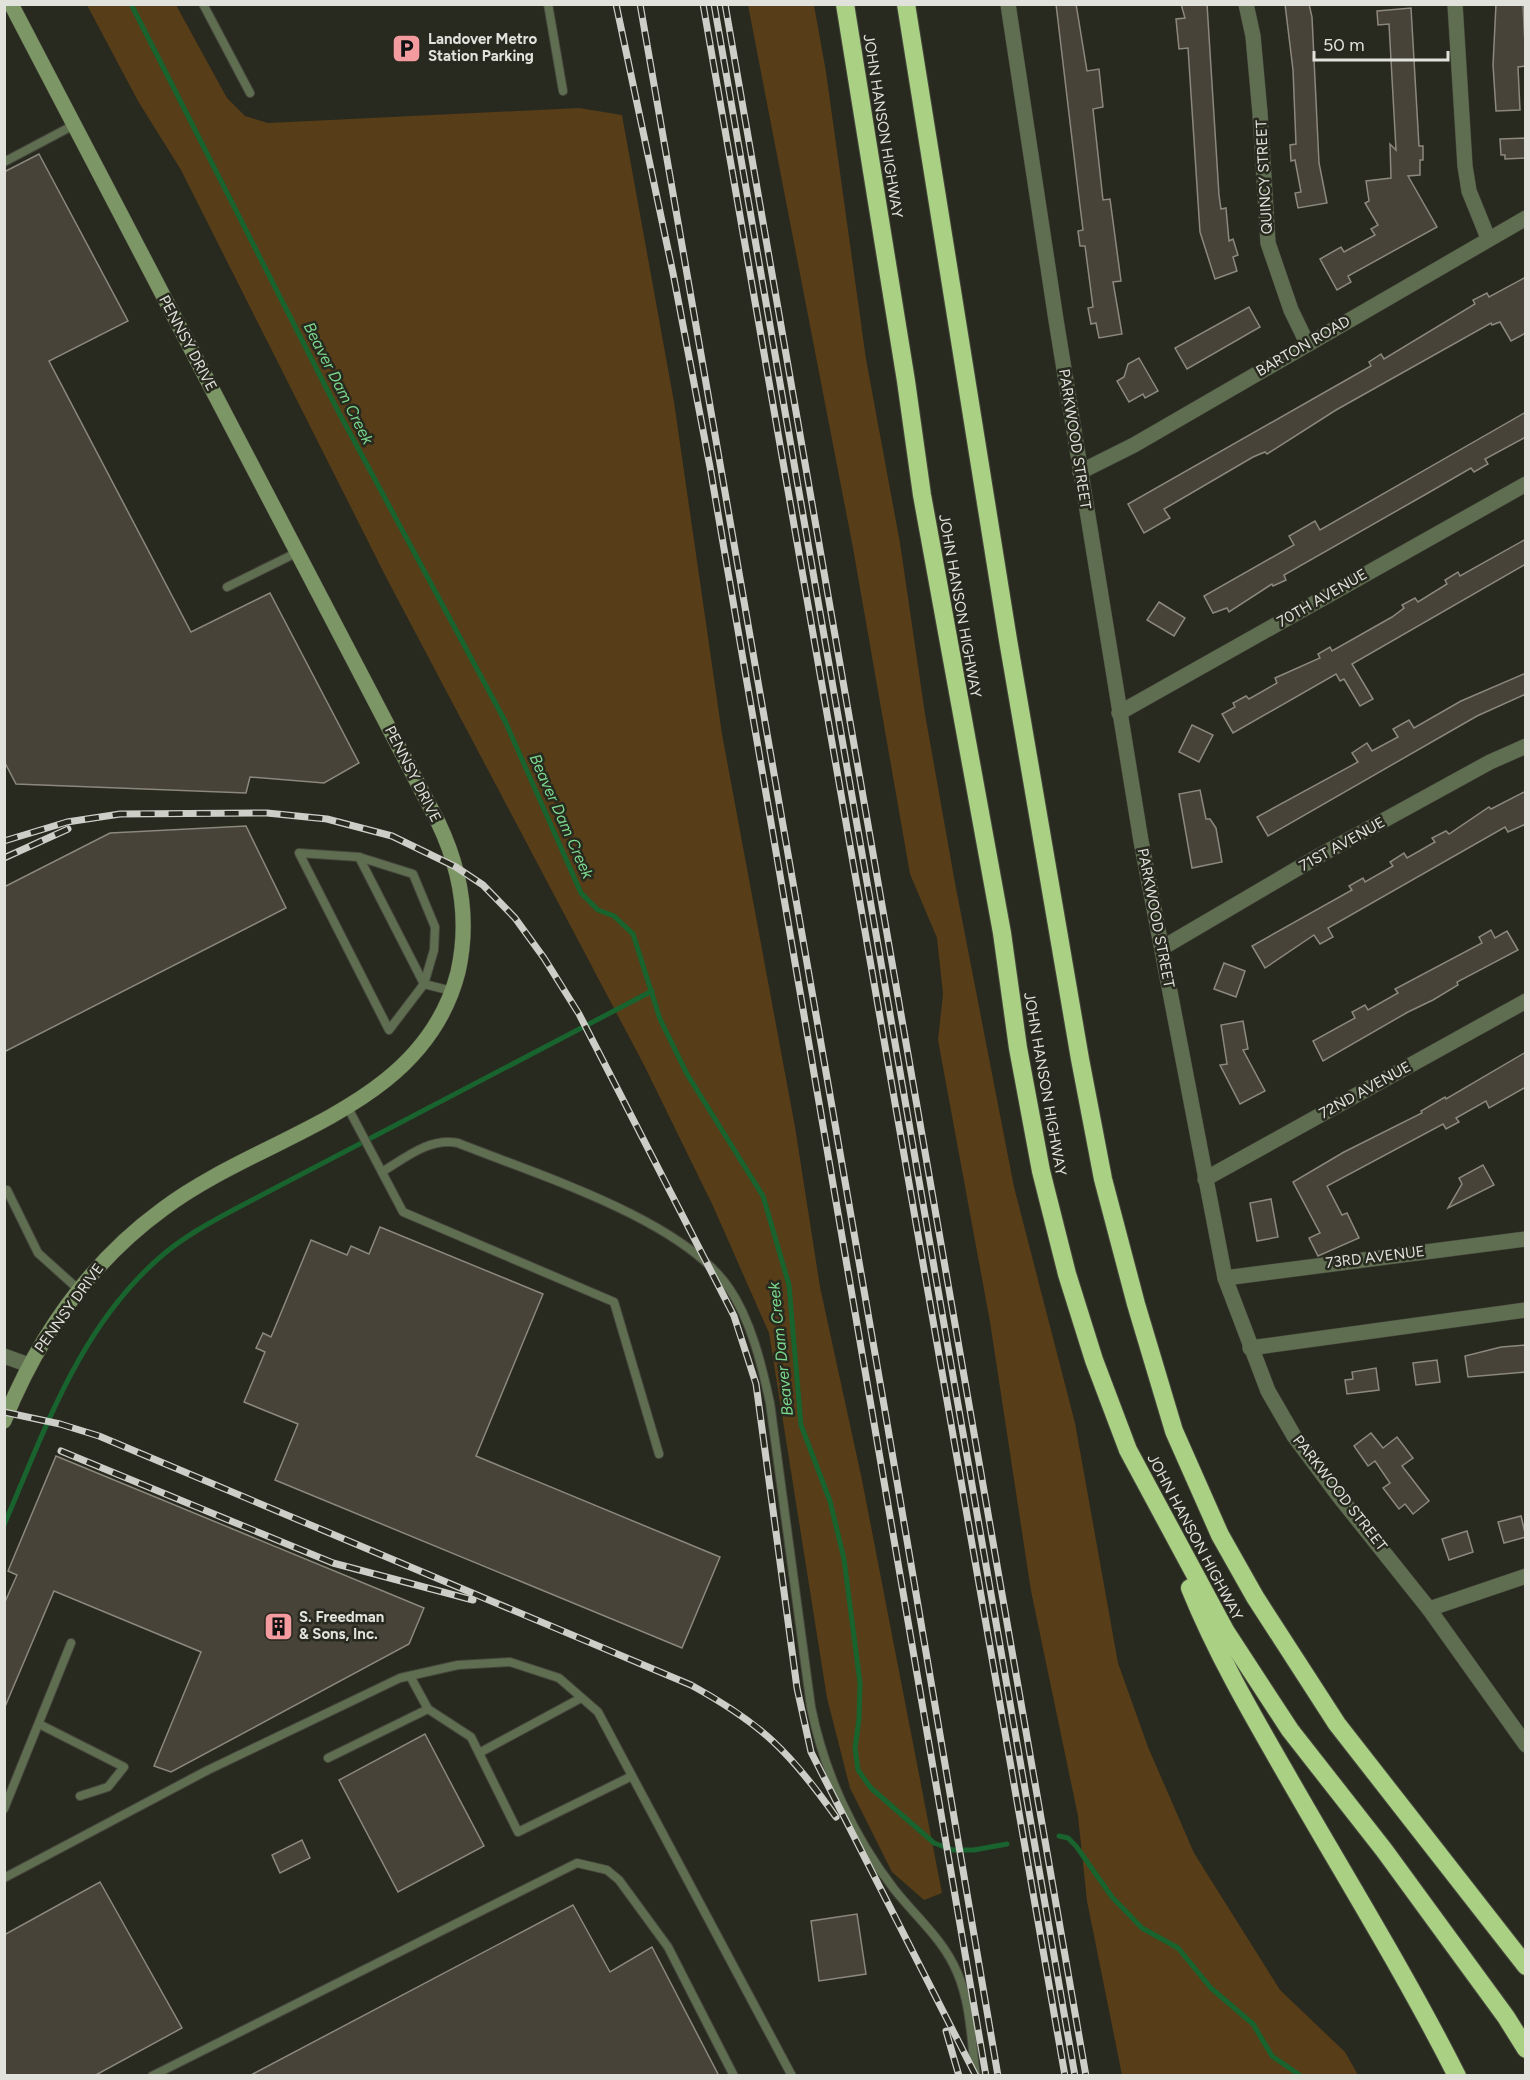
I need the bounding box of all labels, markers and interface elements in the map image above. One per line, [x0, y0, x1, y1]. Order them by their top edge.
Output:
scale bar [1314, 24, 1448, 62]
place label: Landover Metro Station Parking [428, 30, 537, 65]
parking icon: Landover Metro Station Parking [391, 32, 423, 64]
street label: JOHN HANSON HIGHWAY [860, 33, 906, 219]
text: 50 m [1323, 34, 1365, 56]
street label: QUINCY STREET [1252, 119, 1276, 235]
street label: PENNSY DRIVE [155, 292, 221, 394]
street label: BARTON ROAD [1253, 312, 1353, 380]
water label: Beaver Dam Creek [300, 319, 378, 449]
street label: PARKWOOD STREET [1055, 367, 1095, 511]
street label: JOHN HANSON HIGHWAY [935, 513, 985, 699]
street label: 70TH AVENUE [1274, 565, 1370, 631]
street label: PENNSY DRIVE [381, 723, 445, 825]
water label: Beaver Dam Creek [526, 751, 598, 883]
street label: 71ST AVENUE [1296, 813, 1388, 875]
street label: PARKWOOD STREET [1134, 847, 1179, 990]
street label: JOHN HANSON HIGHWAY [1020, 991, 1070, 1177]
street label: 72ND AVENUE [1316, 1057, 1414, 1123]
street label: 73RD AVENUE [1325, 1242, 1425, 1272]
street label: PENNSY DRIVE [31, 1260, 107, 1356]
water label: Beaver Dam Creek [764, 1280, 797, 1417]
street label: PARKWOOD STREET [1289, 1432, 1391, 1555]
street label: JOHN HANSON HIGHWAY [1143, 1451, 1247, 1623]
place label: S. Freedman & Sons, Inc. [299, 1608, 384, 1643]
building icon: S. Freedman & Sons, Inc. [262, 1610, 294, 1642]

